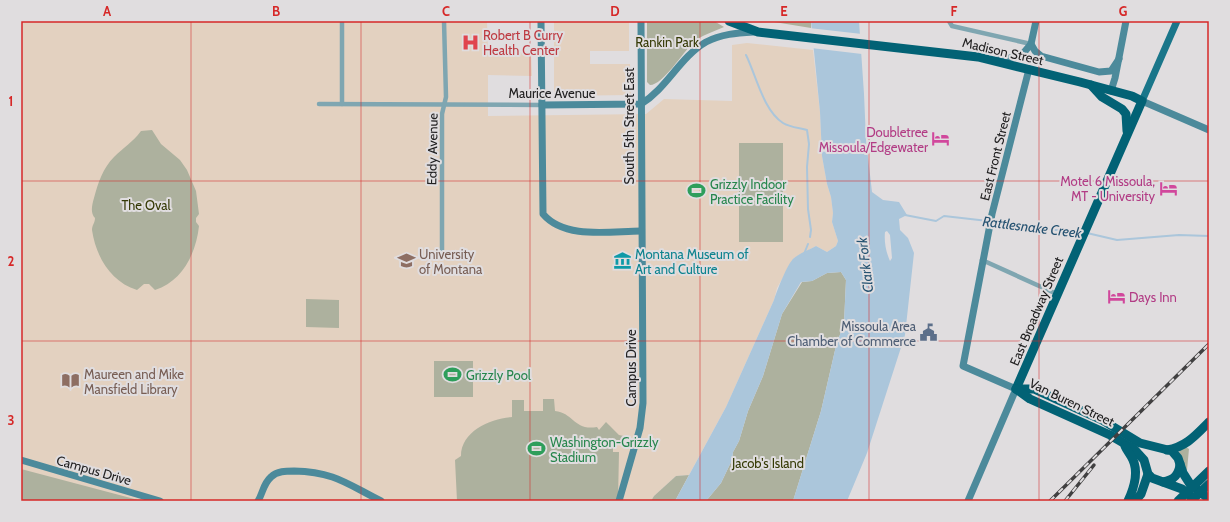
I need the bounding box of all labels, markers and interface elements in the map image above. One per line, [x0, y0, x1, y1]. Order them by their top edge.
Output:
text: A [103, 3, 112, 19]
text: B [272, 3, 280, 19]
text: C [442, 3, 450, 19]
text: D [610, 3, 620, 19]
text: E [780, 3, 788, 19]
text: F [951, 3, 958, 19]
text: G [1119, 3, 1128, 19]
place label: Robert B Curry Health Center [483, 27, 564, 58]
hospital icon: Robert B Curry Health Center [460, 32, 480, 52]
park label: Rankin Park [635, 34, 699, 50]
street label: Madison Street [961, 34, 1046, 68]
street label: South 5th Street East [621, 67, 637, 184]
street label: Maurice Avenue [508, 85, 596, 101]
text: 1 [9, 93, 13, 109]
street label: East Front Street [976, 109, 1014, 202]
street label: Eddy Avenue [423, 112, 441, 185]
place label: Doubletree Missoula/Edgewater [819, 124, 929, 155]
hotel icon: Doubletree Missoula/Edgewater [931, 129, 951, 149]
place label: Motel 6 Missoula, MT - University [1060, 173, 1155, 204]
place label: Grizzly Indoor Practice Facility [710, 176, 794, 207]
hotel icon: Motel 6 Missoula, MT - University [1158, 178, 1178, 198]
sports icon: Grizzly Indoor Practice Facility [687, 181, 707, 201]
park label: The Oval [121, 197, 171, 213]
water label: Rattlesnake Creek [982, 212, 1083, 242]
water label: Clark Fork [853, 235, 877, 294]
place label: University of Montana [419, 246, 483, 277]
place label: Montana Museum of Art and Culture [635, 246, 749, 277]
school or university icon: University of Montana [396, 251, 416, 271]
museum icon: Montana Museum of Art and Culture [612, 251, 632, 271]
text: 2 [8, 253, 15, 269]
street label: East Broadway Street [1006, 254, 1066, 368]
hotel icon: Days Inn [1106, 287, 1126, 307]
place label: Days Inn [1129, 289, 1177, 305]
place label: Missoula Area Chamber of Commerce [787, 318, 917, 349]
public building icon: Missoula Area Chamber of Commerce [919, 323, 939, 343]
street label: Campus Drive [623, 329, 639, 407]
sports icon: Grizzly Pool [443, 365, 463, 385]
place label: Maureen and Mike Mansfield Library [84, 366, 184, 397]
place label: Grizzly Pool [466, 367, 531, 383]
library icon: Maureen and Mike Mansfield Library [61, 371, 81, 391]
street label: Van Buren Street [1027, 375, 1118, 430]
text: 3 [7, 412, 15, 428]
place label: Washington-Grizzly Stadium [550, 434, 659, 465]
sports icon: Washington-Grizzly Stadium [527, 439, 547, 459]
street label: Campus Drive [55, 452, 134, 488]
park label: Jacob's Island [731, 455, 804, 471]

